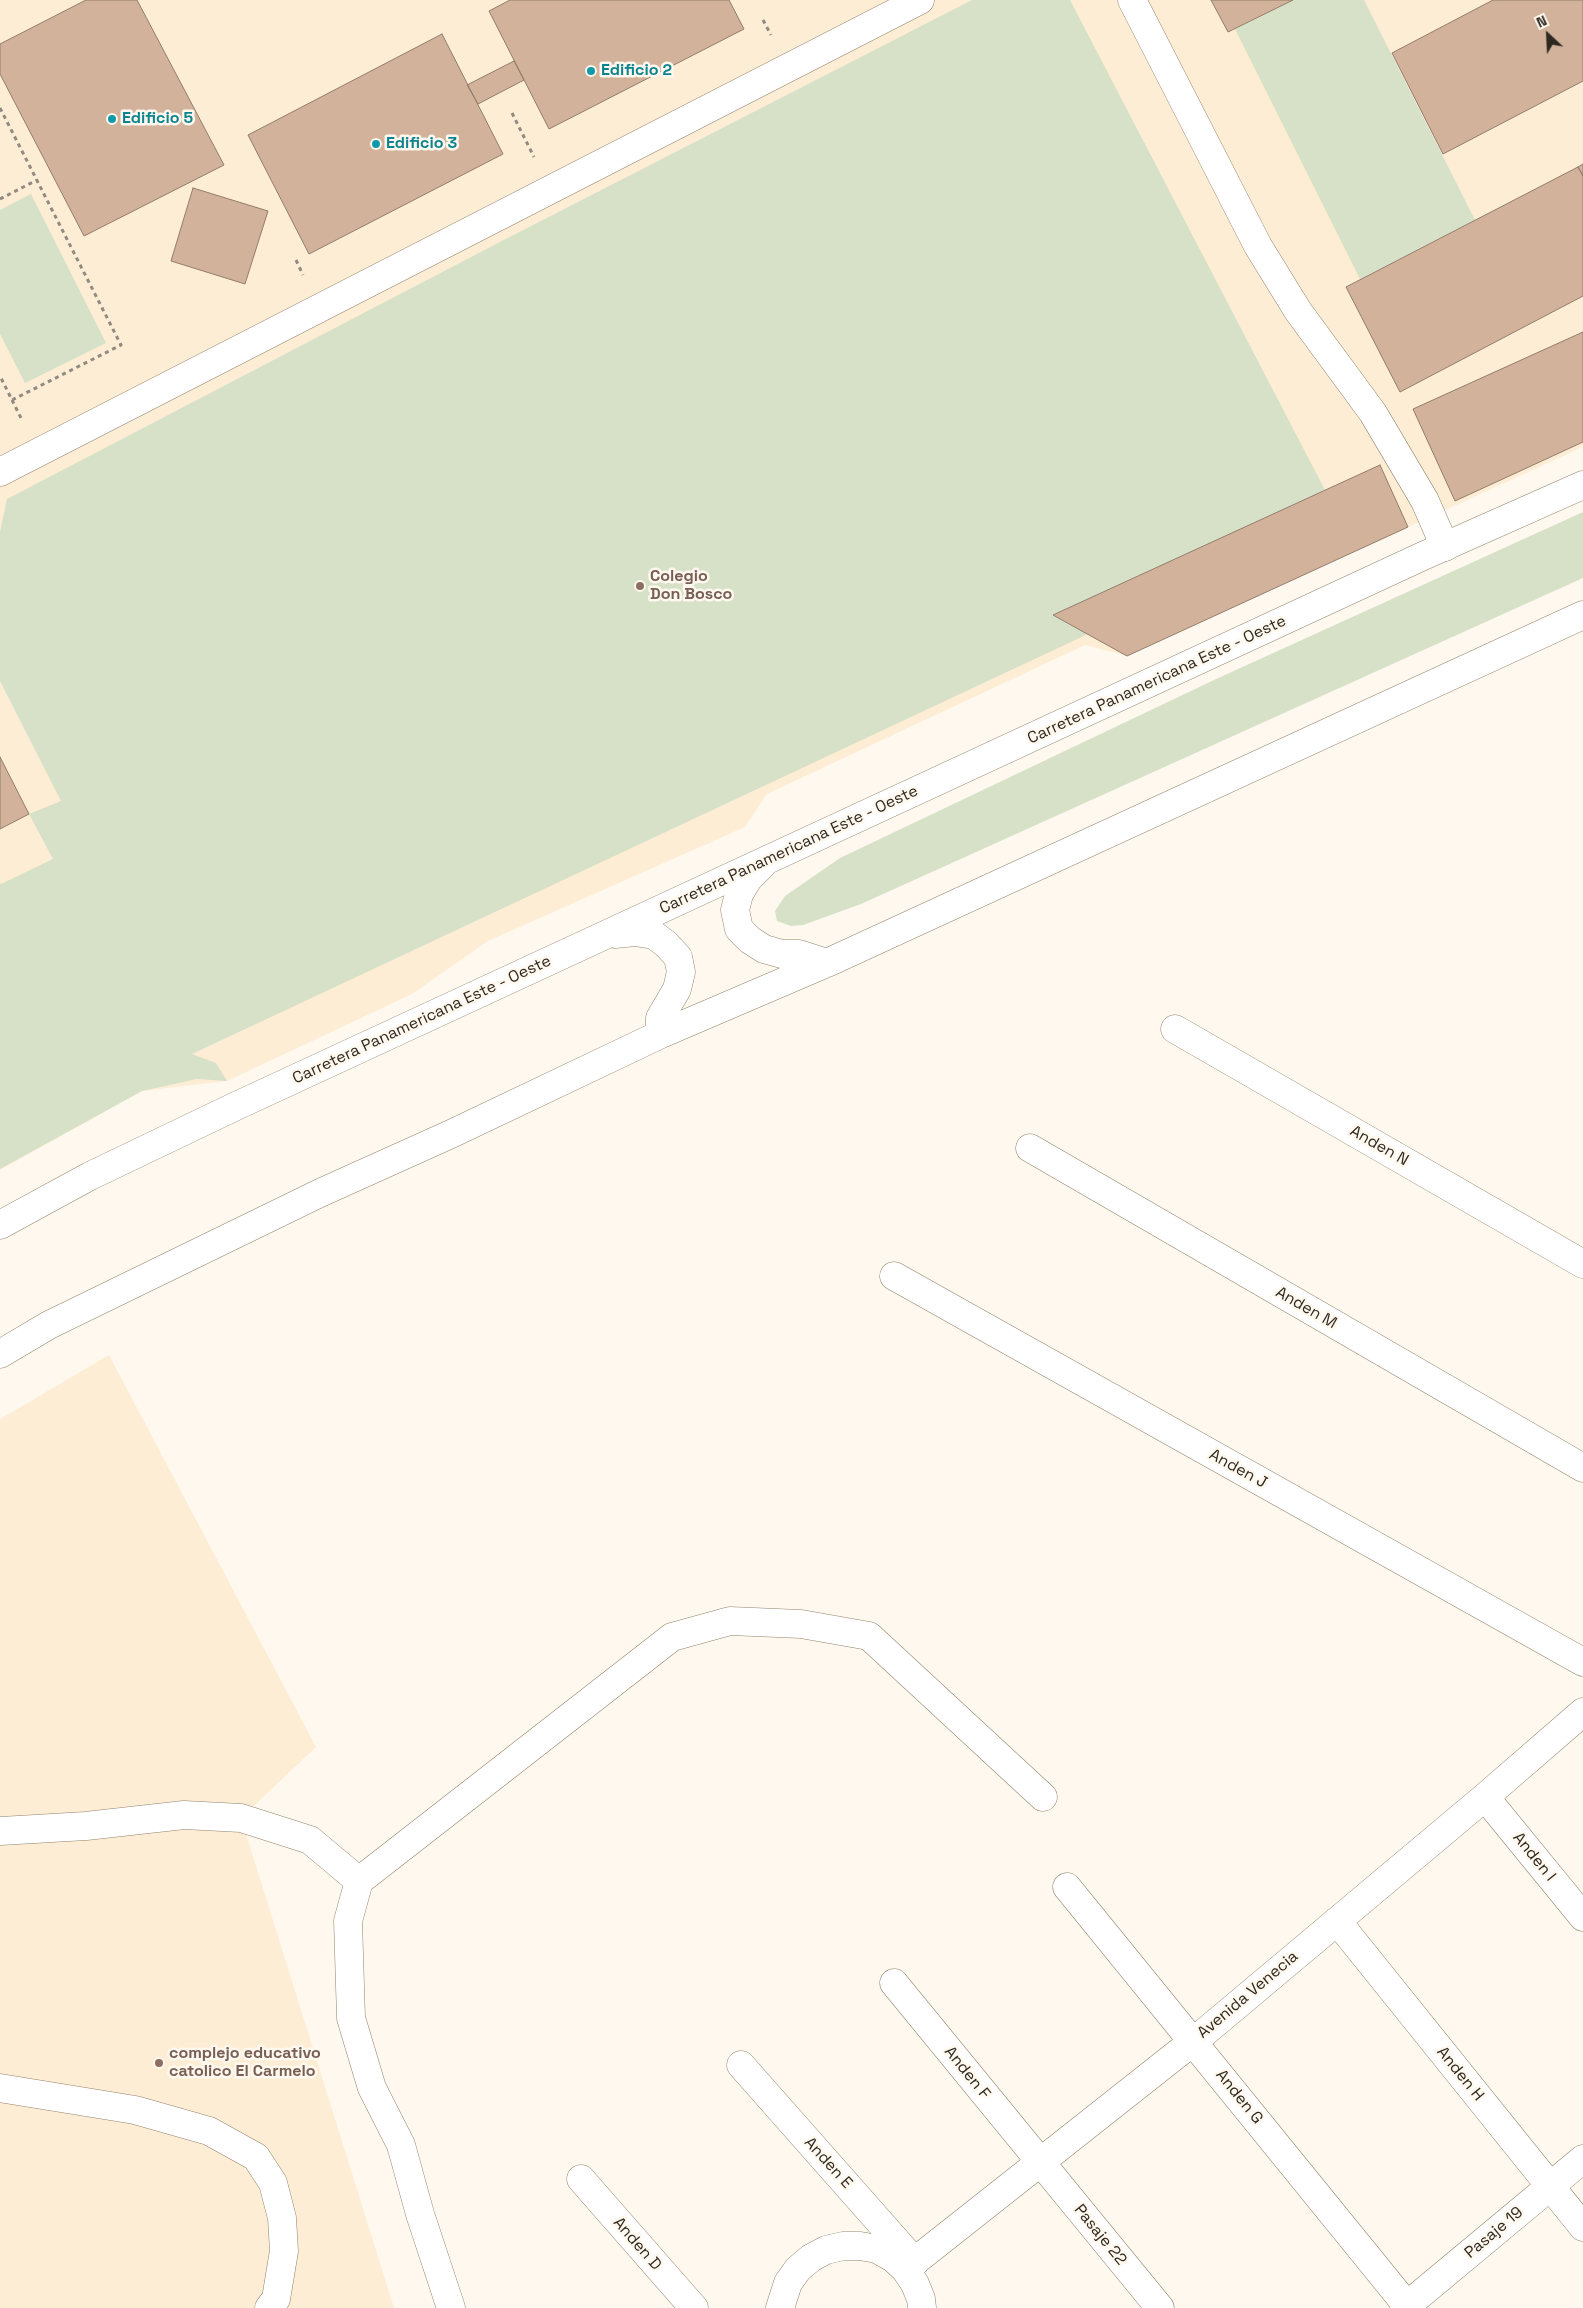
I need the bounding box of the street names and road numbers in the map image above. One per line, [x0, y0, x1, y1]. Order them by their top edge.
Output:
street label: Carretera Panamericana Este - Oeste [1025, 611, 1289, 749]
street label: Carretera Panamericana Este - Oeste [657, 781, 921, 919]
street label: Carretera Panamericana Este - Oeste [290, 951, 554, 1089]
street label: Anden N [1346, 1122, 1412, 1170]
street label: Anden M [1272, 1283, 1340, 1333]
street label: Anden J [1206, 1445, 1270, 1493]
street label: Anden I [1508, 1829, 1560, 1885]
street label: Avenida Venecia [1194, 1947, 1302, 2043]
street label: Anden F [940, 2043, 994, 2103]
street label: Anden H [1432, 2043, 1488, 2105]
street label: Anden G [1211, 2066, 1267, 2128]
street label: Anden E [800, 2133, 856, 2193]
street label: Pasaje 22 [1070, 2201, 1130, 2269]
street label: Pasaje 19 [1461, 2203, 1527, 2263]
street label: Anden D [609, 2213, 665, 2275]

